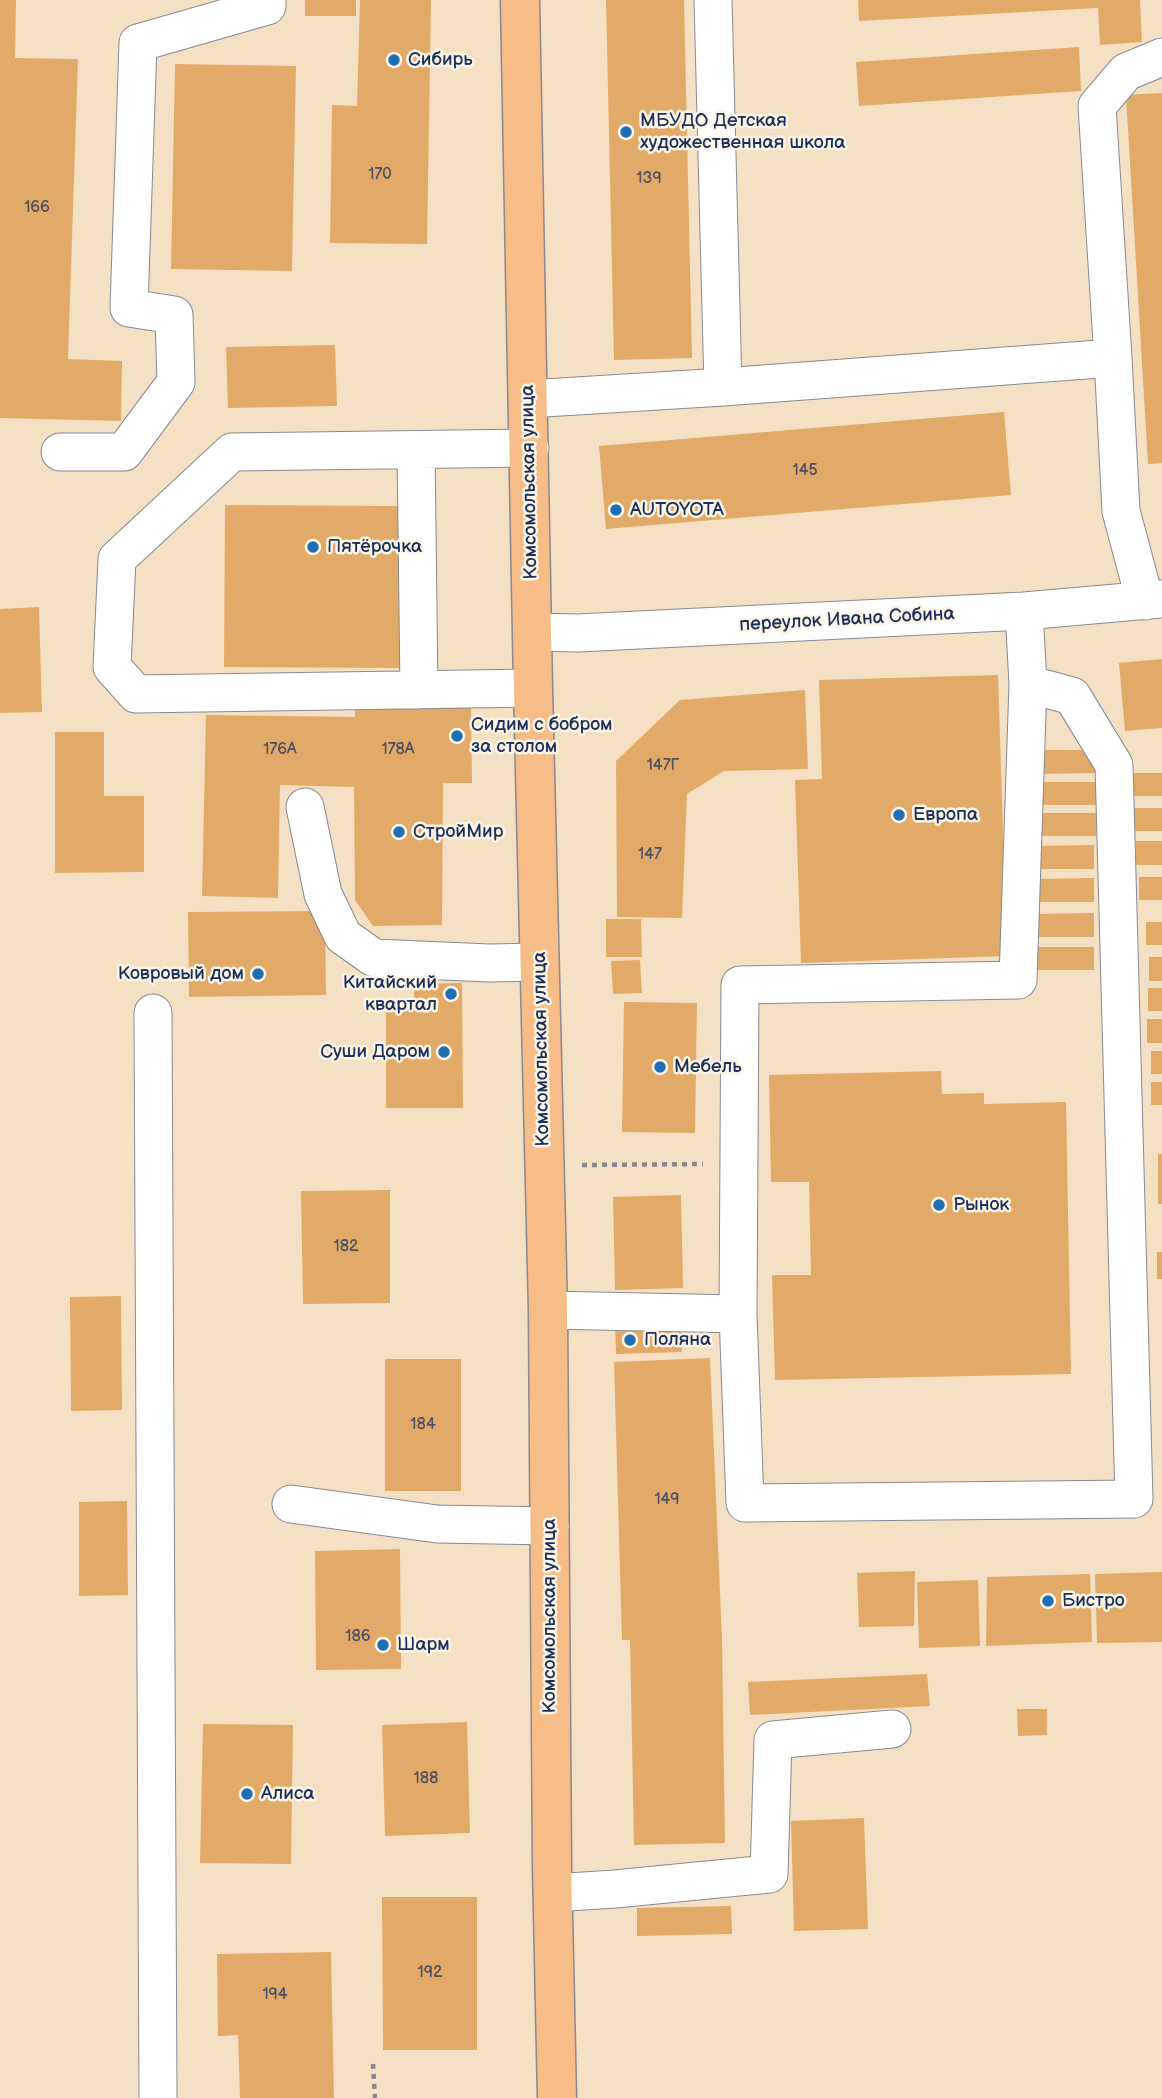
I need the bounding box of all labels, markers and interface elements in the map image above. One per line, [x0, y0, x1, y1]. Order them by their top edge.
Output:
place label: Сибирь [408, 49, 473, 71]
marker: Сибирь [386, 52, 402, 68]
place label: МБУДО Детская художественная школа [640, 110, 846, 154]
marker: МБУДО Детская художественная школа [618, 124, 634, 140]
house number: 170 [368, 165, 392, 185]
house number: 139 [636, 169, 662, 189]
house number: 166 [24, 198, 50, 218]
street label: Комсомольская улица [517, 384, 543, 580]
house number: 145 [792, 461, 818, 481]
place label: AUTOYOTA [630, 499, 724, 521]
marker: AUTOYOTA [608, 502, 624, 518]
place label: Пятёрочка [327, 536, 422, 558]
marker: Пятёрочка [305, 539, 321, 555]
street label: переулок Ивана Собина [739, 603, 955, 637]
place label: Сидим с бобром за столом [471, 714, 613, 758]
marker: Сидим с бобром за столом [449, 728, 465, 744]
house number: 176А [263, 740, 297, 760]
house number: 178А [381, 740, 415, 760]
house number: 147Г [647, 756, 679, 776]
place label: Европа [913, 804, 978, 826]
marker: Европа [891, 807, 907, 823]
place label: СтройМир [413, 821, 503, 843]
marker: СтройМир [391, 824, 407, 840]
house number: 147 [638, 845, 662, 865]
street label: Комсомольская улица [529, 951, 555, 1147]
place label: Ковровый дом [118, 963, 244, 985]
marker: Ковровый дом [250, 966, 266, 982]
place label: Китайский квартал [343, 972, 437, 1016]
marker: Китайский квартал [443, 986, 459, 1002]
place label: Суши Даром [320, 1041, 430, 1063]
marker: Суши Даром [436, 1044, 452, 1060]
place label: Мебель [674, 1056, 742, 1078]
marker: Мебель [652, 1059, 668, 1075]
place label: Рынок [953, 1194, 1009, 1216]
marker: Рынок [931, 1197, 947, 1213]
house number: 182 [334, 1237, 358, 1257]
place label: Поляна [644, 1329, 711, 1351]
marker: Поляна [622, 1332, 638, 1348]
house number: 184 [410, 1415, 436, 1435]
house number: 149 [654, 1490, 680, 1510]
street label: Комсомольская улица [539, 1519, 561, 1713]
place label: Бистро [1062, 1590, 1125, 1612]
marker: Бистро [1040, 1593, 1056, 1609]
house number: 186 [345, 1627, 371, 1647]
place label: Шарм [397, 1634, 450, 1656]
marker: Шарм [375, 1637, 391, 1653]
house number: 188 [414, 1769, 438, 1789]
place label: Алиса [261, 1783, 314, 1805]
marker: Алиса [239, 1786, 255, 1802]
house number: 192 [418, 1963, 442, 1983]
house number: 194 [262, 1985, 288, 2005]

